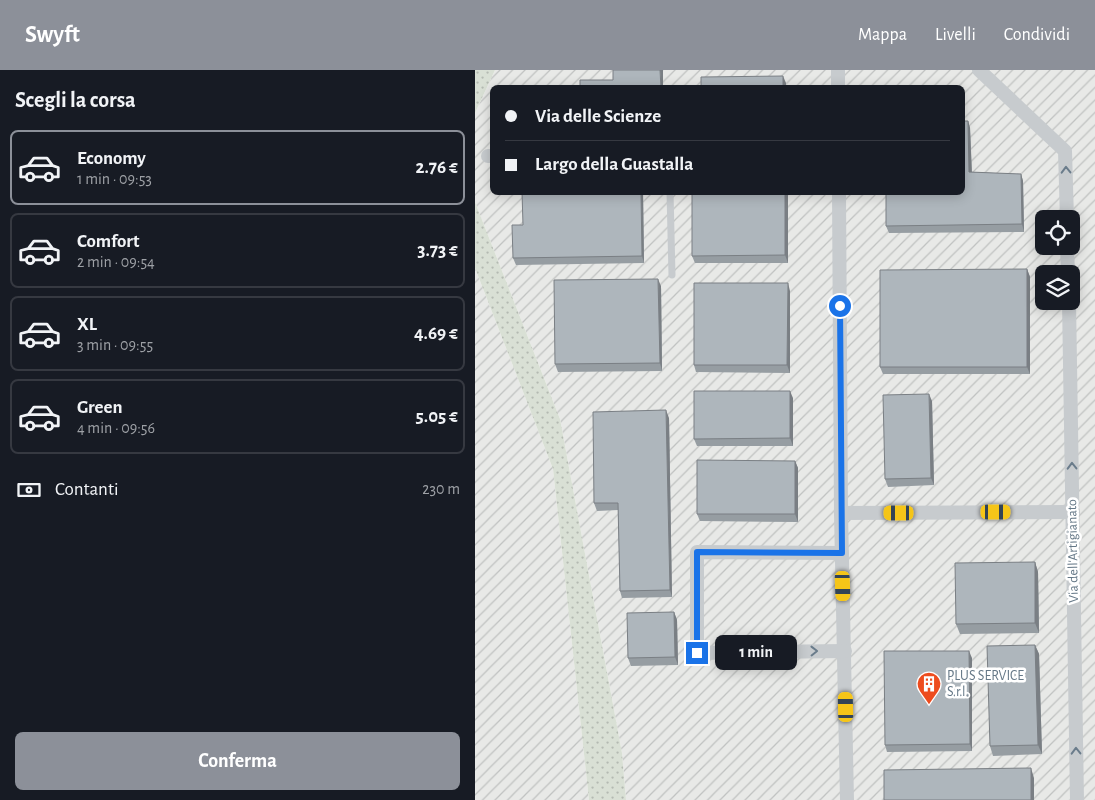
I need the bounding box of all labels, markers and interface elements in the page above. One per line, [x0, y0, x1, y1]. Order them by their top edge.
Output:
text: Swyft [25, 23, 80, 47]
text: Mappa [858, 26, 907, 44]
text: Livelli [935, 26, 976, 44]
text: Condividi [1004, 26, 1070, 44]
text: Scegli la corsa [15, 89, 136, 111]
text: Via delle Scienze [535, 107, 661, 126]
icon: car [17, 145, 62, 190]
text: Economy [77, 149, 146, 168]
text: Largo della Guastalla [535, 155, 693, 174]
text: 2.76 € [416, 158, 458, 177]
one-way arrow [1061, 166, 1071, 174]
text: 1 min · 09:53 [77, 171, 152, 187]
map controls [1035, 210, 1080, 310]
button: locate [1035, 210, 1080, 255]
icon: car [17, 228, 62, 273]
text: Comfort [77, 232, 139, 251]
text: 3.73 € [417, 241, 458, 260]
text: 2 min · 09:54 [77, 254, 155, 270]
button: layers [1035, 265, 1080, 310]
route start [829, 295, 851, 317]
icon: car [17, 311, 62, 356]
text: XL [77, 315, 97, 334]
text: 4.69 € [414, 324, 458, 343]
text: 3 min · 09:55 [77, 337, 153, 353]
icon: car [17, 394, 62, 439]
text: Green [77, 398, 123, 417]
text: 5.05 € [416, 407, 458, 426]
text: 4 min · 09:56 [77, 420, 155, 436]
one-way arrow [1067, 462, 1077, 470]
icon: cash [15, 476, 43, 504]
text: Contanti [55, 480, 119, 499]
text: 230 m [422, 481, 460, 497]
street label: Via dell'Artigianato [1065, 499, 1081, 603]
car [981, 505, 1011, 520]
car [884, 506, 914, 521]
car [834, 571, 851, 601]
callout: 1 min [715, 636, 797, 670]
route end [686, 642, 708, 664]
text: 1 min [739, 644, 773, 660]
one-way arrow [810, 646, 818, 656]
place label: PLUS SERVICE S.r.l. [947, 669, 1024, 699]
building icon: PLUS SERVICE S.r.l. [916, 671, 942, 705]
car [838, 692, 853, 722]
button: Conferma [15, 732, 460, 790]
one-way arrow [1071, 747, 1081, 755]

